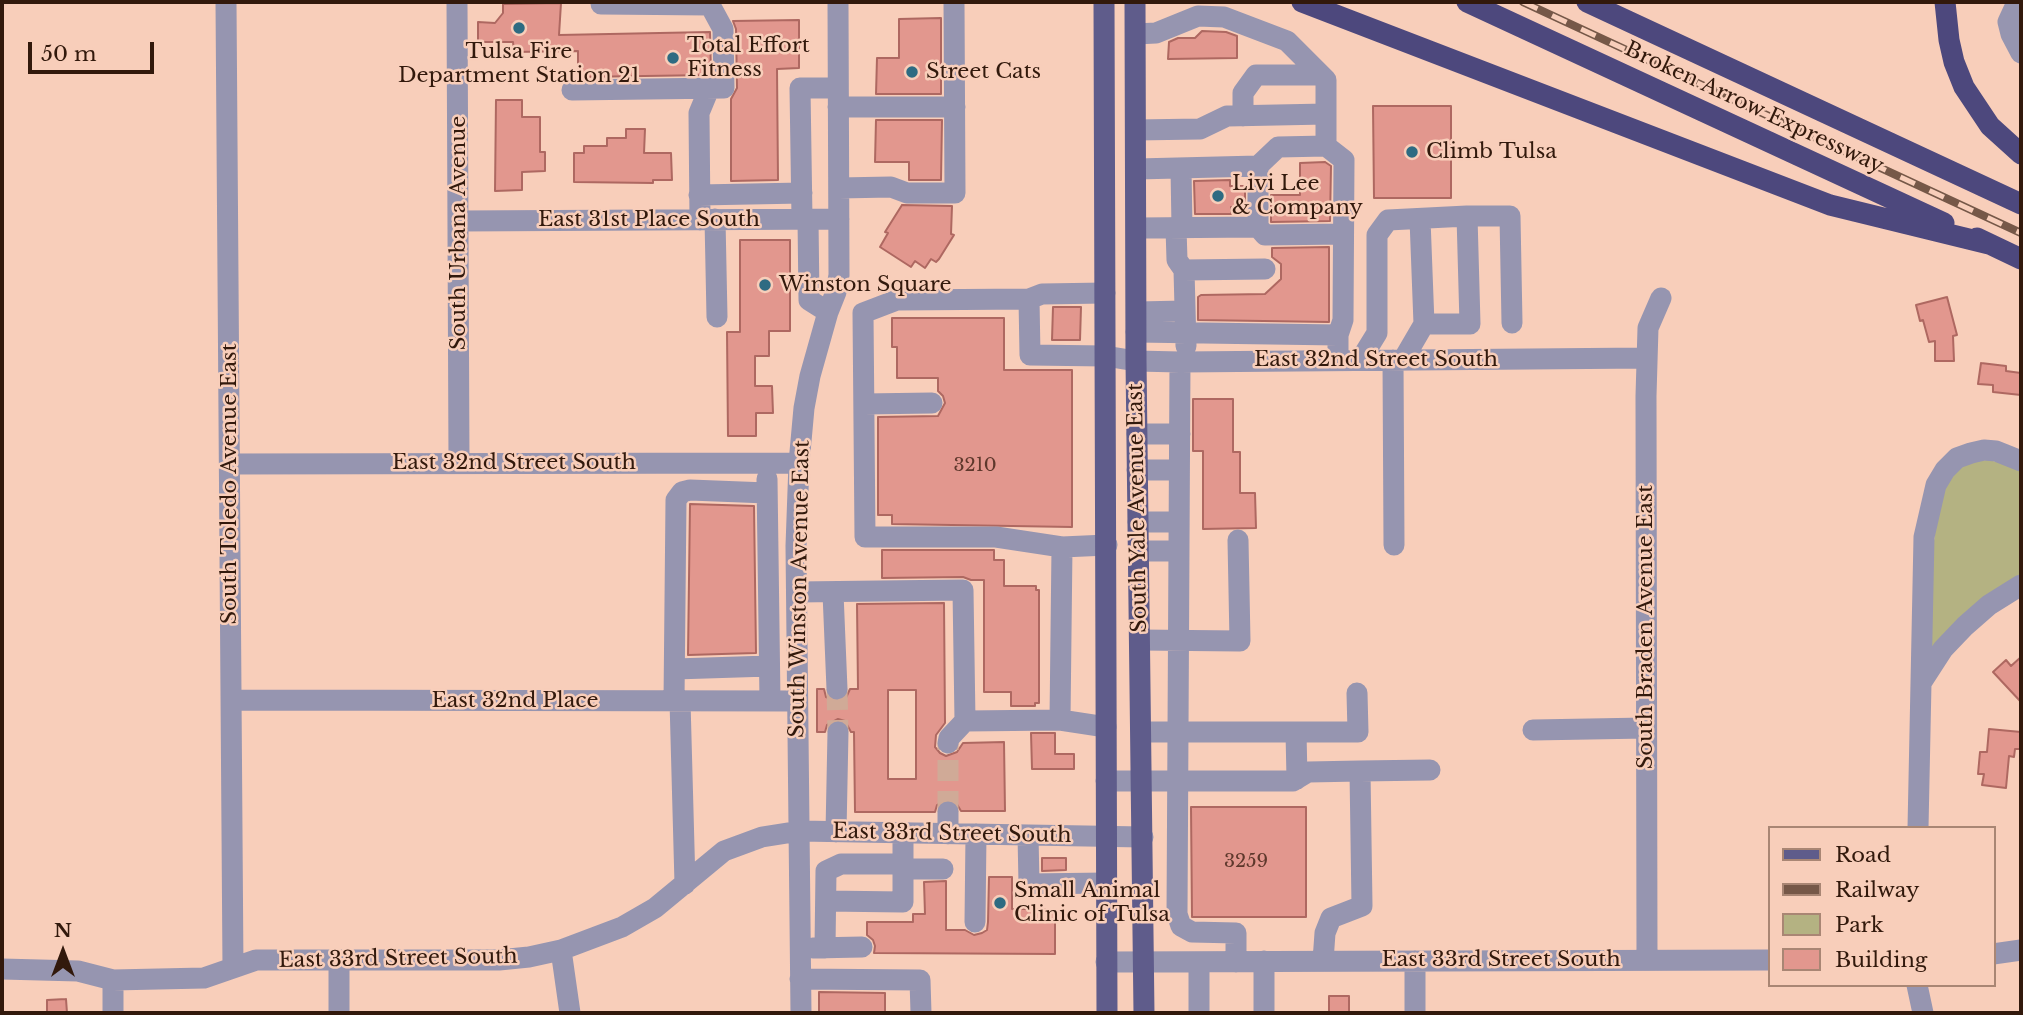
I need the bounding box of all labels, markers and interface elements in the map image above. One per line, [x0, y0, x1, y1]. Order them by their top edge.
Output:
marker: Tulsa Fire Department Station 21 [511, 20, 527, 36]
scale bar [32, 28, 158, 72]
place label: Total Effort Fitness [687, 33, 810, 83]
street label: Broken Arrow Expressway [1620, 37, 1888, 179]
place label: Tulsa Fire Department Station 21 [398, 39, 640, 89]
text: 50 m [41, 41, 96, 67]
marker: Total Effort Fitness [665, 50, 681, 66]
place label: Street Cats [926, 59, 1041, 85]
marker: Street Cats [904, 64, 920, 80]
street label: South Urbana Avenue [446, 116, 472, 350]
place label: Climb Tulsa [1426, 139, 1557, 165]
marker: Climb Tulsa [1404, 144, 1420, 160]
place label: Livi Lee & Company [1232, 171, 1363, 221]
marker: Livi Lee & Company [1210, 188, 1226, 204]
street label: East 31st Place South [538, 207, 760, 233]
place label: Winston Square [779, 272, 952, 298]
marker: Winston Square [757, 277, 773, 293]
street label: South Toledo Avenue East [217, 343, 243, 625]
street label: East 32nd Street South [1254, 347, 1498, 373]
street label: South Yale Avenue East [1123, 383, 1153, 633]
street label: South Winston Avenue East [785, 440, 815, 738]
street label: East 32nd Street South [392, 450, 636, 476]
house number: 3210 [953, 455, 997, 477]
street label: South Braden Avenue East [1633, 485, 1659, 769]
street label: East 32nd Place [431, 688, 599, 714]
street label: East 33rd Street South [832, 819, 1072, 849]
legend [1768, 826, 1995, 987]
text: Road [1835, 842, 1891, 868]
house number: 3259 [1224, 851, 1268, 873]
text: Railway [1835, 877, 1919, 903]
place label: Small Animal Clinic of Tulsa [1014, 878, 1170, 928]
marker: Small Animal Clinic of Tulsa [992, 895, 1008, 911]
text: Park [1835, 912, 1884, 938]
north arrow [28, 917, 98, 987]
text: N [54, 919, 72, 942]
street label: East 33rd Street South [278, 944, 518, 974]
street label: East 33rd Street South [1381, 947, 1621, 973]
text: Building [1835, 947, 1927, 973]

